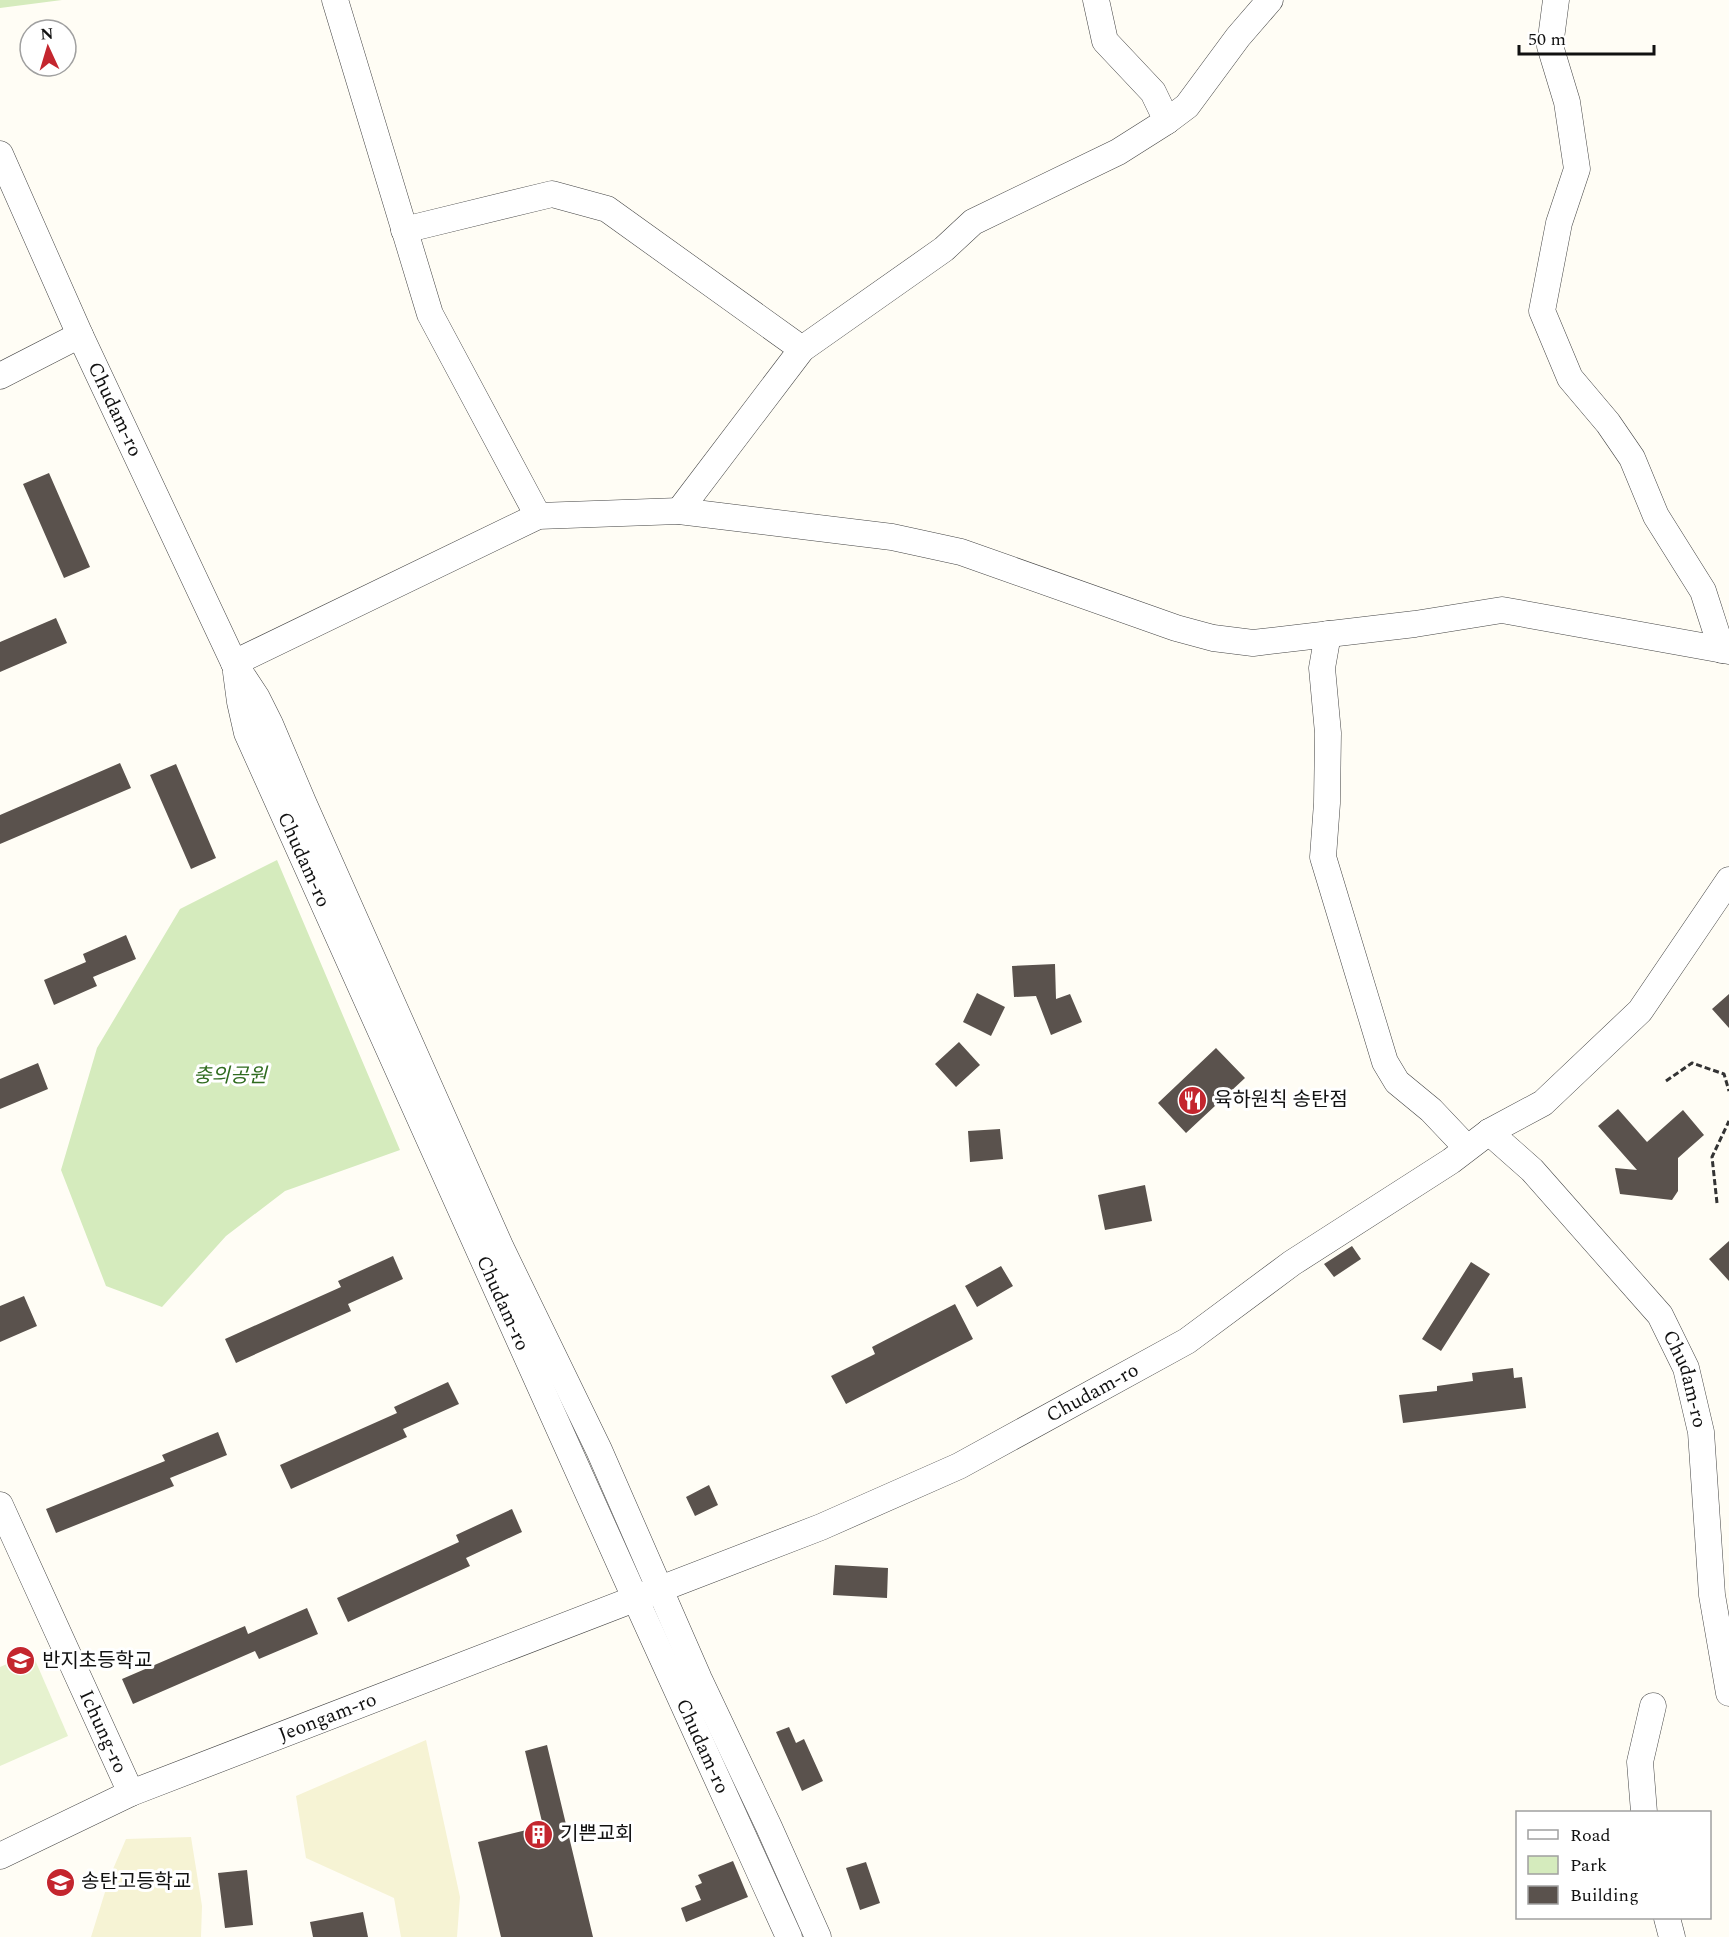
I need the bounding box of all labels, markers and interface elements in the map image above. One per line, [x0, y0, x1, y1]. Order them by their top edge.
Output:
north arrow [18, 18, 78, 78]
scale bar [1519, 18, 1654, 56]
text: N [40, 22, 54, 46]
text: 50 m [1528, 26, 1566, 53]
street label: Chudam-ro [80, 357, 150, 462]
street label: Chudam-ro [269, 807, 338, 912]
park label: 충의공원 [193, 1061, 268, 1091]
restaurant icon: 육하원칙 송탄점 [1177, 1084, 1209, 1116]
place label: 육하원칙 송탄점 [1214, 1085, 1348, 1115]
street label: Chudam-ro [468, 1251, 537, 1356]
street label: Chudam-ro [1655, 1325, 1715, 1431]
street label: Chudam-ro [1041, 1355, 1144, 1430]
school or university icon: 반지초등학교 [5, 1645, 37, 1677]
place label: 반지초등학교 [42, 1646, 152, 1676]
street label: Ichung-ro [71, 1685, 135, 1778]
street label: Jeongam-ro [274, 1685, 381, 1750]
street label: Chudam-ro [668, 1694, 737, 1799]
legend [1516, 1811, 1711, 1919]
building icon: 기쁜교회 [523, 1818, 555, 1850]
place label: 기쁜교회 [560, 1819, 634, 1849]
text: Road [1570, 1822, 1611, 1849]
text: Park [1570, 1852, 1607, 1879]
school or university icon: 송탄고등학교 [44, 1866, 76, 1898]
place label: 송탄고등학교 [81, 1867, 191, 1897]
text: Building [1570, 1882, 1639, 1909]

